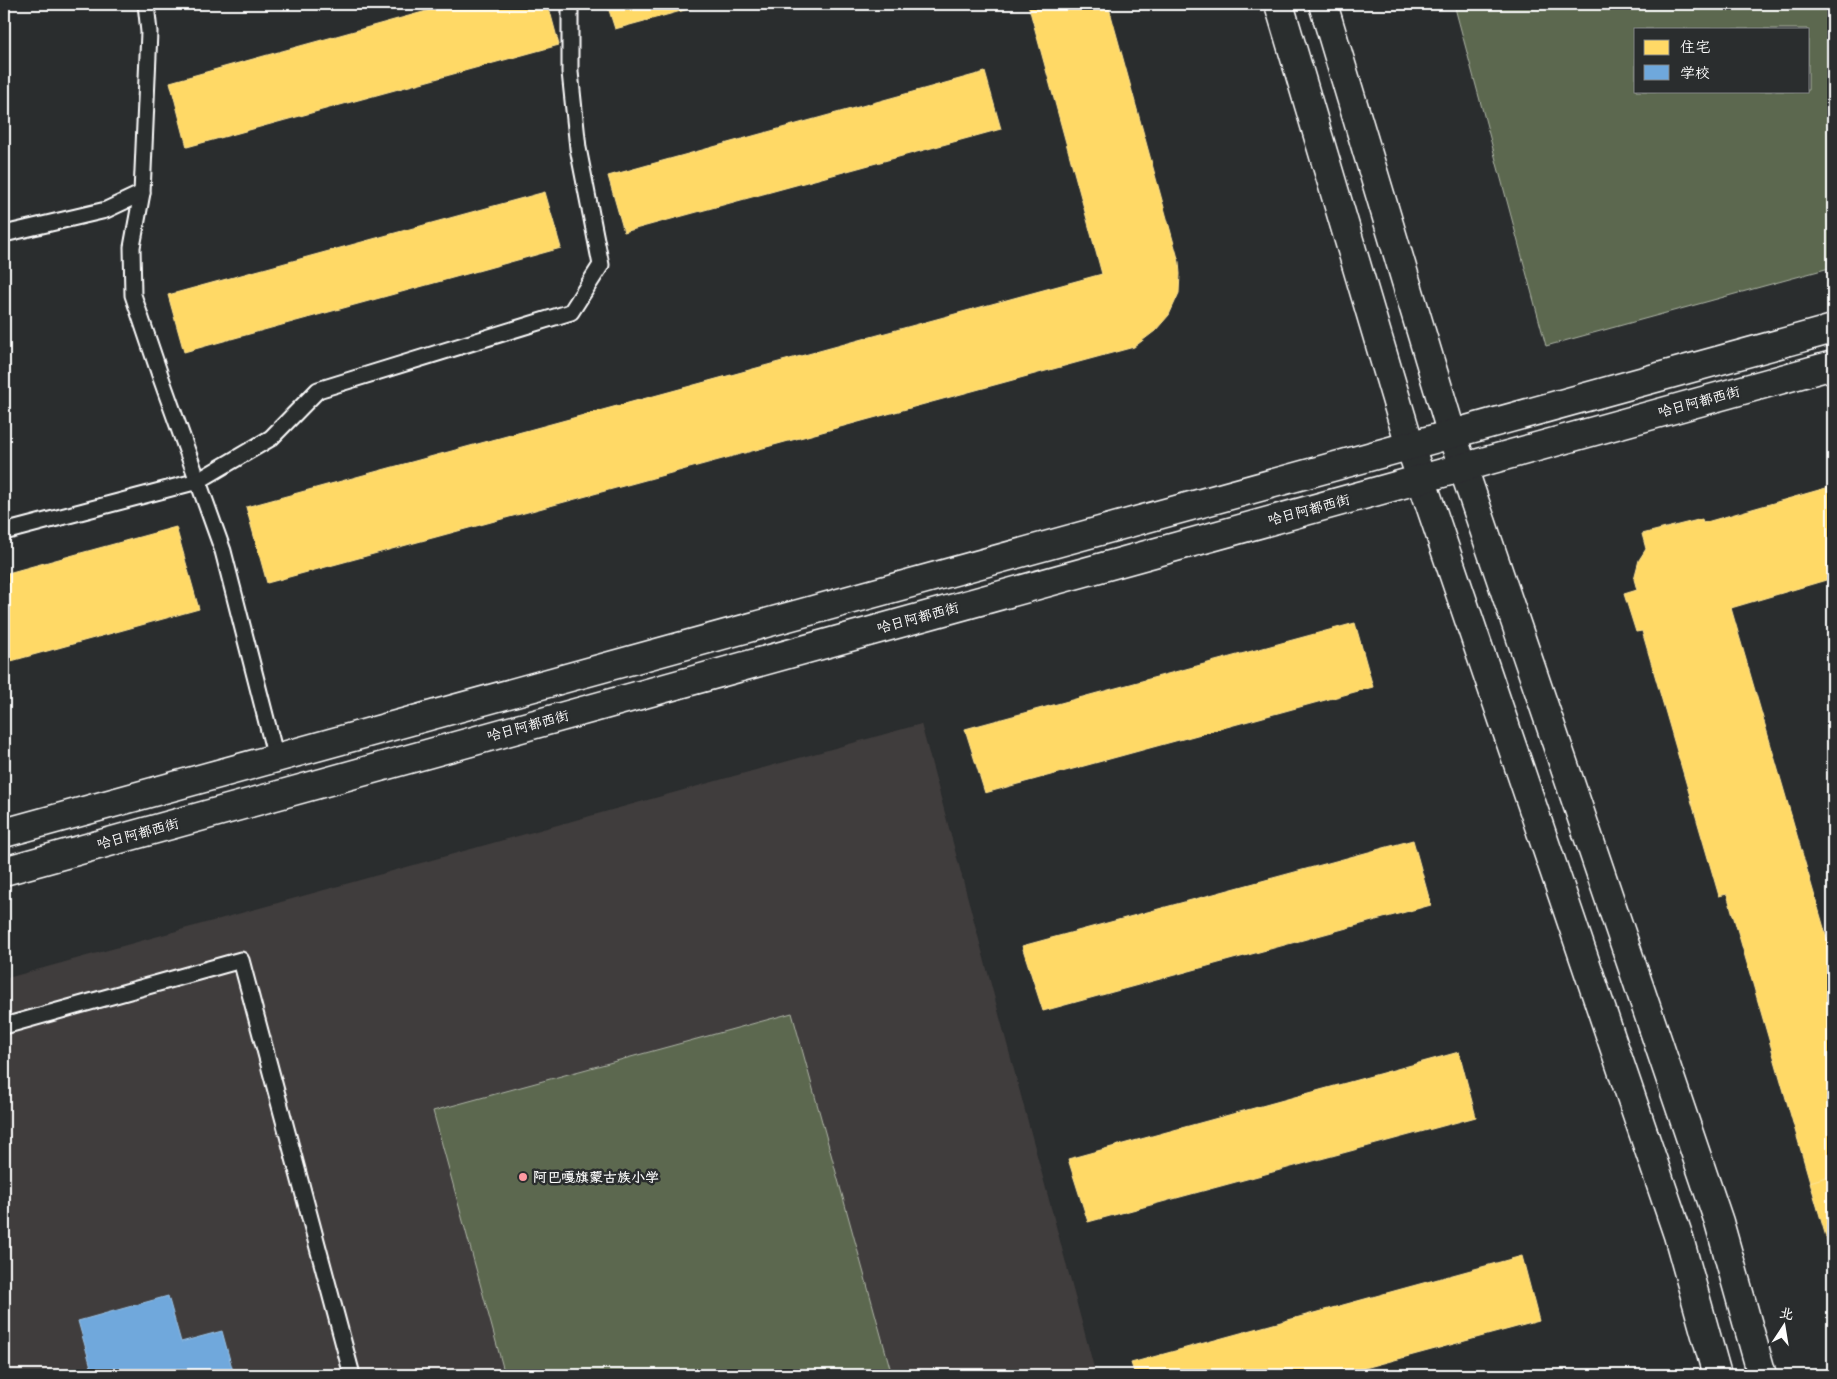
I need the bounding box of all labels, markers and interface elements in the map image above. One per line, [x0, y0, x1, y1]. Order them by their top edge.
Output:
legend [1634, 28, 1810, 92]
text: 住宅 [1680, 38, 1710, 57]
text: 学校 [1680, 64, 1710, 83]
street label: 哈日阿都西街 [1656, 383, 1742, 421]
street label: 哈日阿都西街 [1266, 491, 1352, 529]
street label: 哈日阿都西街 [875, 599, 961, 637]
street label: 哈日阿都西街 [485, 707, 571, 745]
street label: 哈日阿都西街 [95, 815, 181, 853]
place label: 阿巴嘎旗蒙古族小学 [533, 1169, 659, 1186]
marker: 阿巴嘎旗蒙古族小学 [517, 1171, 529, 1183]
north arrow [1760, 1302, 1810, 1352]
text: 北 [1778, 1304, 1795, 1324]

